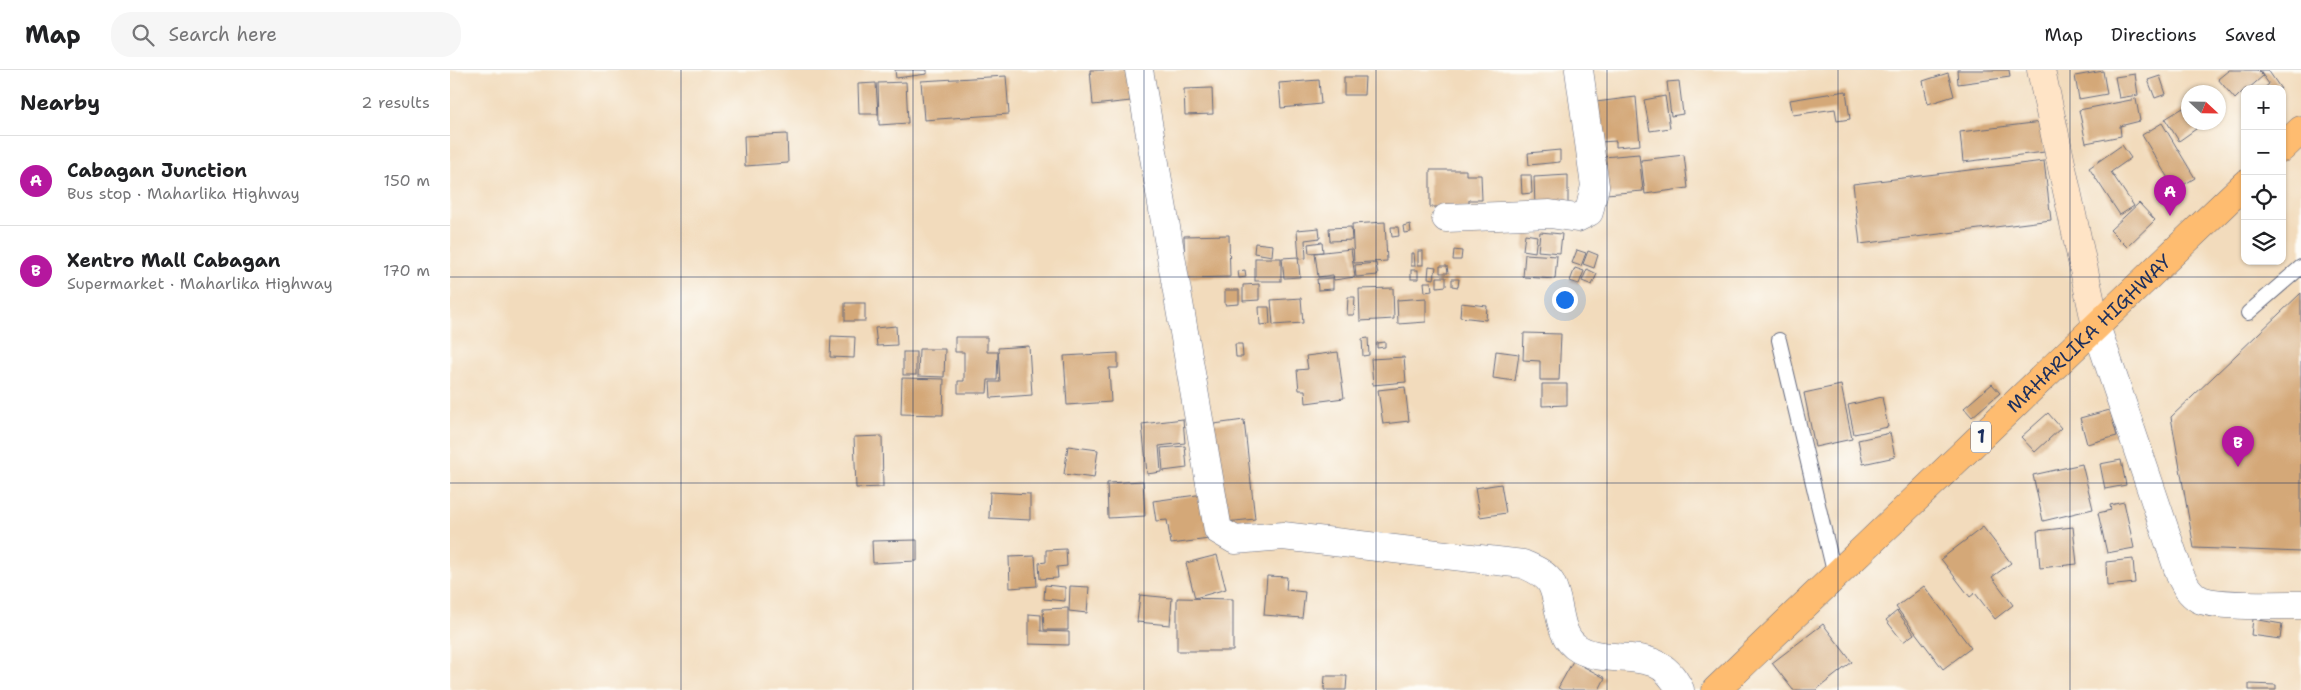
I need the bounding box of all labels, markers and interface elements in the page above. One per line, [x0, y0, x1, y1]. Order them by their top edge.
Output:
search box [111, 12, 461, 57]
text: Map [25, 19, 81, 51]
icon: search [129, 21, 157, 49]
text: Search here [169, 22, 277, 47]
text: Map [2045, 23, 2083, 47]
text: Directions [2111, 23, 2197, 47]
text: Saved [2225, 23, 2276, 47]
north arrow [2181, 85, 2226, 130]
map controls [2241, 85, 2286, 265]
button: + [2241, 85, 2286, 130]
text: Nearby [20, 89, 100, 117]
text: 2 results [361, 92, 430, 113]
button: − [2241, 130, 2286, 175]
text: Cabagan Junction [67, 158, 247, 183]
text: A [30, 170, 42, 191]
text: 150 m [383, 170, 430, 191]
pin: A [2154, 175, 2186, 216]
button: locate [2241, 175, 2286, 220]
text: Bus stop · Maharlika Highway [67, 183, 300, 204]
button: layers [2241, 220, 2286, 265]
text: Xentro Mall Cabagan [67, 248, 280, 273]
street label: MAHARLIKA HIGHWAY [2001, 248, 2177, 418]
text: B [31, 260, 41, 281]
text: 170 m [383, 260, 430, 281]
text: Supermarket · Maharlika Highway [67, 273, 333, 294]
your location [1552, 287, 1578, 313]
road number: 1 [1971, 422, 1991, 452]
pin: B [2222, 426, 2254, 467]

